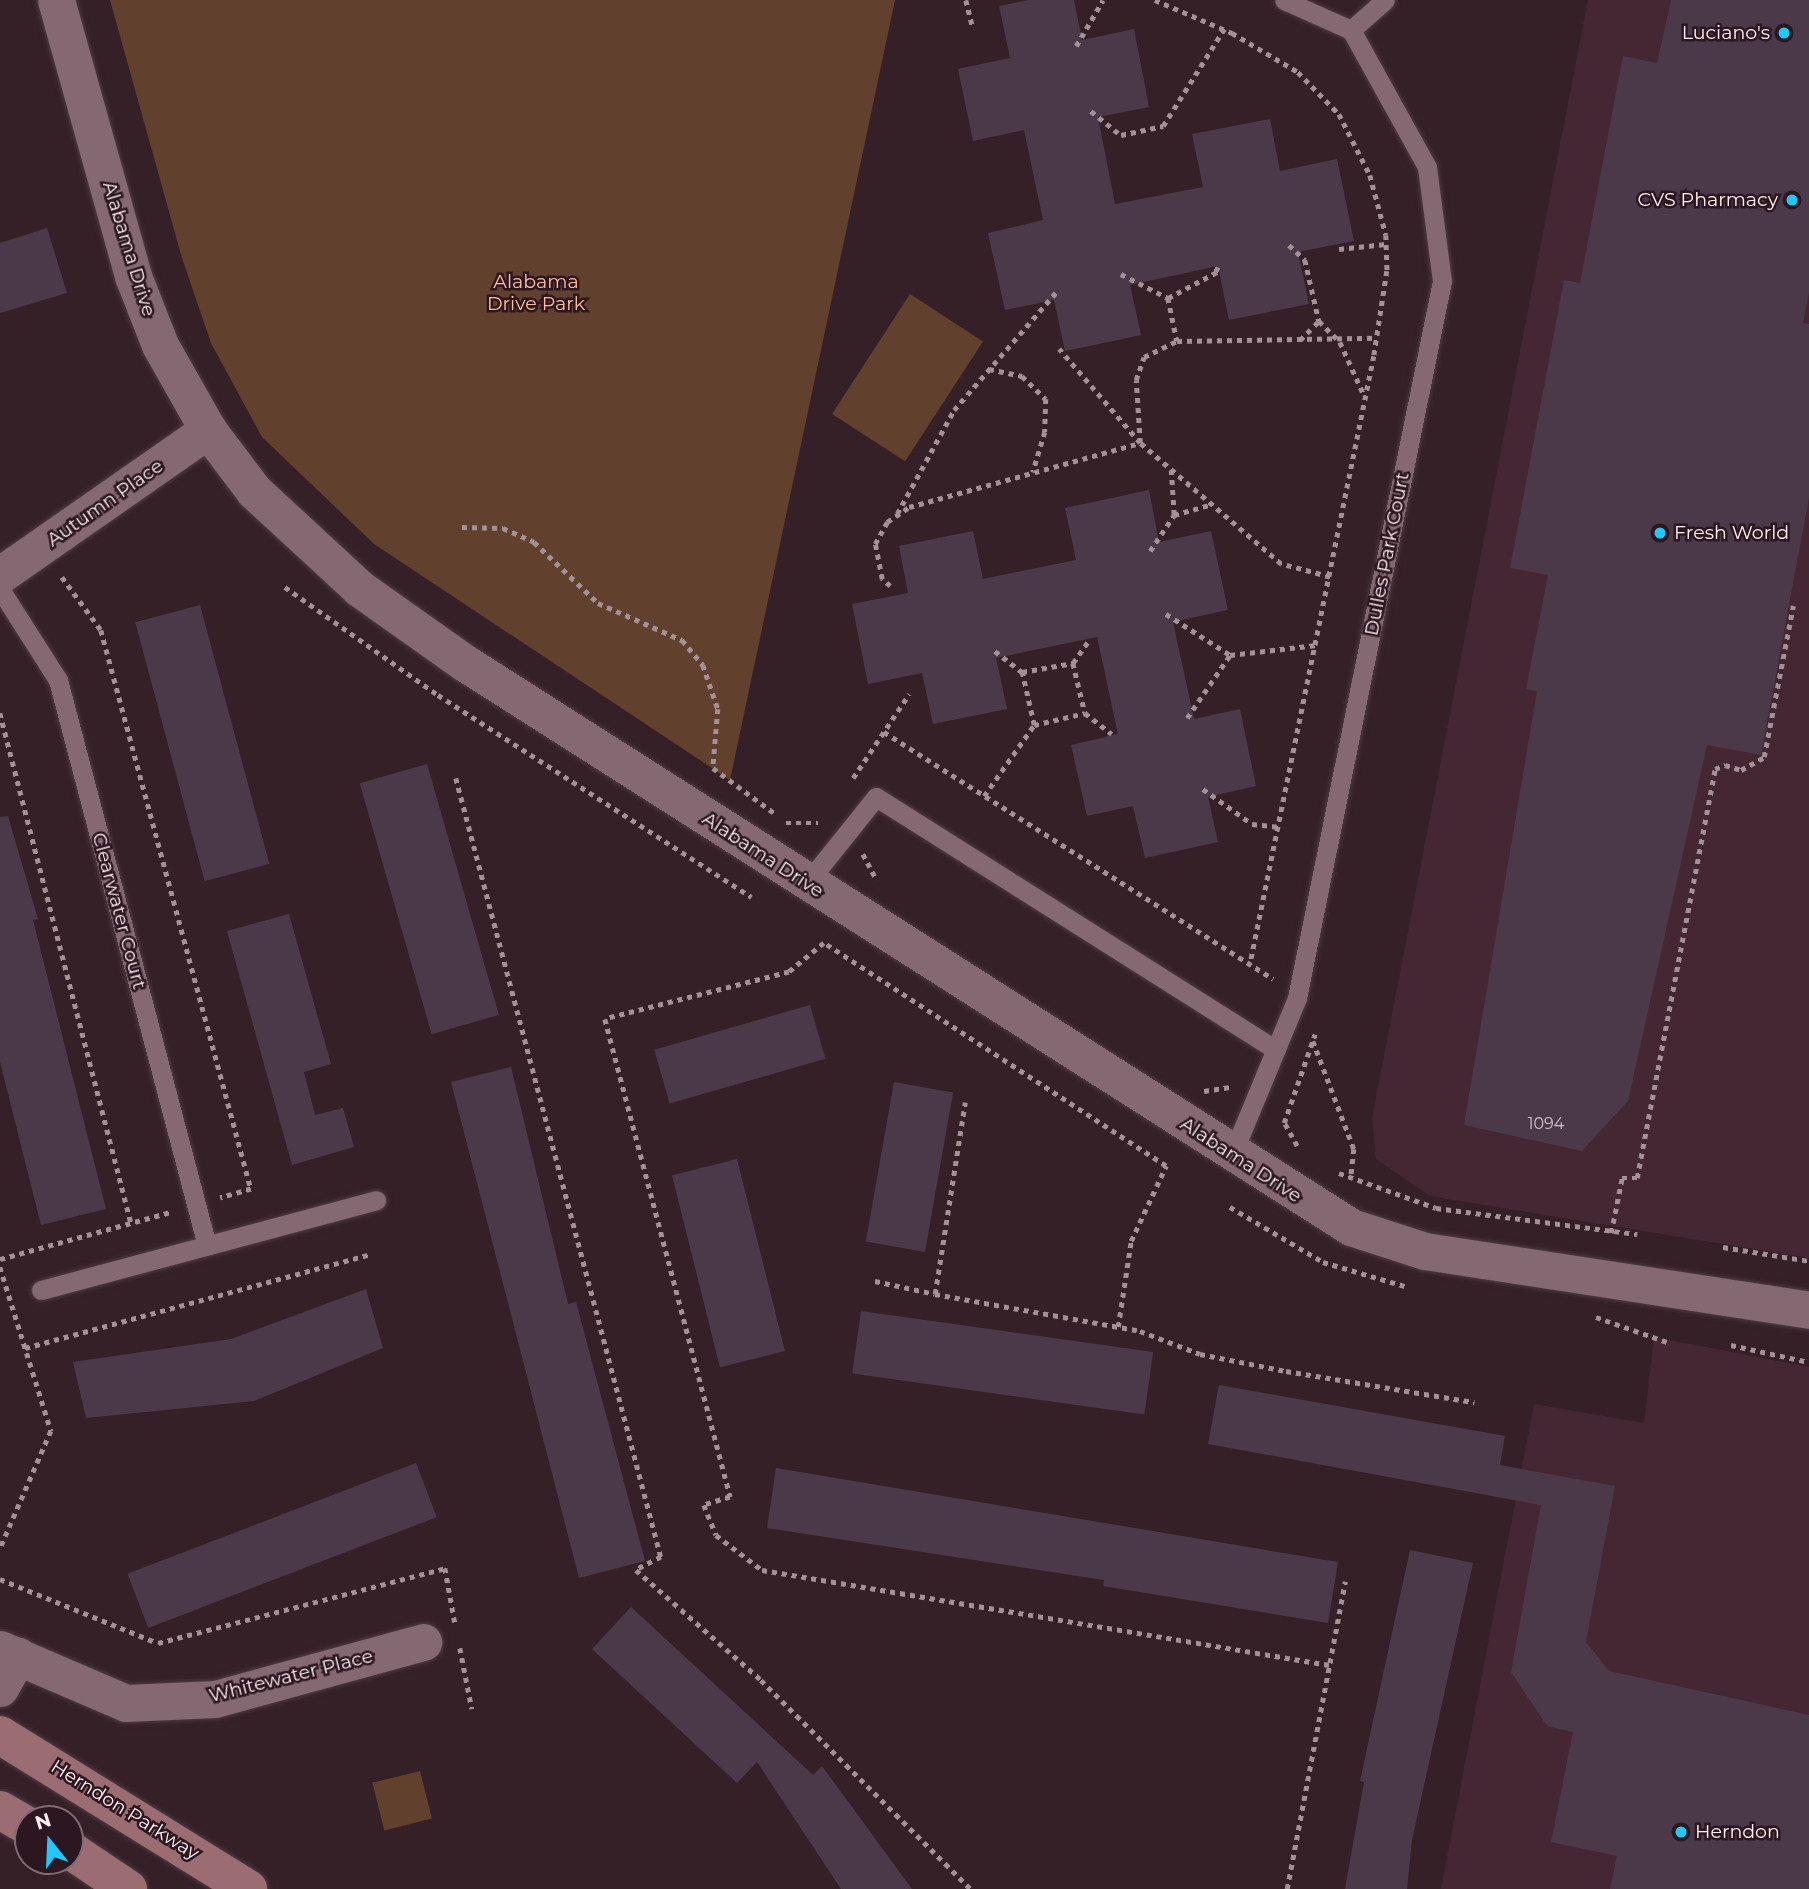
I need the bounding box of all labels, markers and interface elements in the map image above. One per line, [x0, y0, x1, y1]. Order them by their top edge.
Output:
place label: Luciano's [1682, 22, 1770, 44]
marker: Luciano's [1776, 25, 1792, 41]
street label: Alabama Drive [98, 179, 160, 319]
place label: CVS Pharmacy [1638, 189, 1778, 211]
marker: CVS Pharmacy [1784, 192, 1800, 208]
park label: Alabama Drive Park [487, 271, 585, 315]
street label: Autumn Place [43, 454, 167, 552]
street label: Dulles Park Court [1360, 470, 1414, 638]
place label: Fresh World [1674, 522, 1789, 544]
marker: Fresh World [1652, 525, 1668, 541]
street label: Alabama Drive [698, 807, 828, 903]
street label: Clearwater Court [87, 830, 151, 992]
street label: Alabama Drive [1176, 1112, 1306, 1208]
house number: 1094 [1528, 1114, 1564, 1134]
street label: Whitewater Place [207, 1645, 375, 1707]
street label: Herndon Parkway [47, 1755, 203, 1865]
north arrow [14, 1805, 84, 1875]
text: N [32, 1808, 54, 1835]
place label: Herndon [1695, 1821, 1780, 1843]
marker: Herndon [1673, 1824, 1689, 1840]

